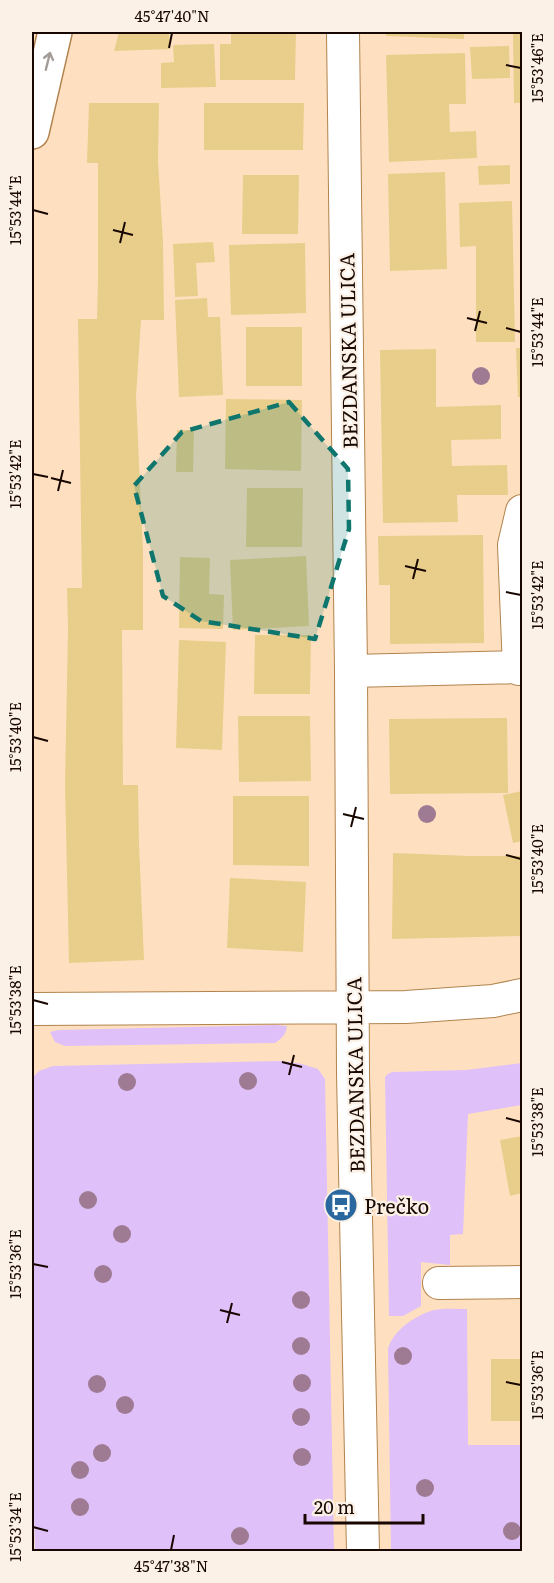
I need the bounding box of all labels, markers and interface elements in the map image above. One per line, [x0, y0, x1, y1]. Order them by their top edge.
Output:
text: 45°47'40"N [135, 4, 209, 27]
text: 15°53'46"E [525, 33, 548, 103]
one-way arrow [42, 52, 54, 71]
text: 15°53'44"E [3, 175, 26, 245]
street label: BEZDANSKA ULICA [330, 252, 364, 449]
text: 15°53'44"E [525, 297, 548, 367]
text: 15°53'42"E [3, 439, 26, 509]
text: 15°53'42"E [525, 560, 548, 630]
text: 15°53'40"E [3, 702, 26, 772]
text: 15°53'40"E [525, 824, 548, 894]
text: 15°53'38"E [3, 965, 26, 1035]
street label: BEZDANSKA ULICA [337, 976, 371, 1173]
text: 15°53'38"E [525, 1087, 548, 1157]
bus stop icon: Prečko [323, 1187, 359, 1223]
place label: Prečko [364, 1190, 429, 1220]
text: 15°53'36"E [3, 1229, 26, 1299]
text: 15°53'36"E [525, 1350, 548, 1420]
scale bar [305, 1487, 424, 1525]
text: 15°53'34"E [3, 1492, 26, 1562]
text: 20 m [314, 1493, 355, 1520]
text: 45°47'38"N [134, 1554, 208, 1577]

